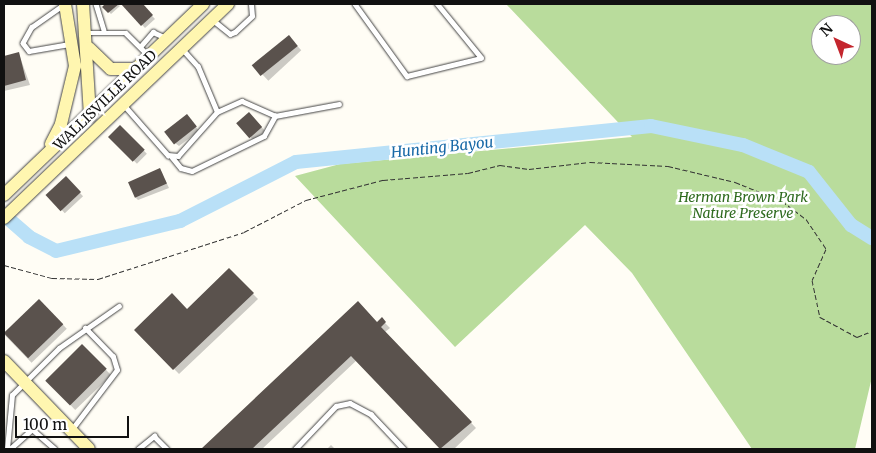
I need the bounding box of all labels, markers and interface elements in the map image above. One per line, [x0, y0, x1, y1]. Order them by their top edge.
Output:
north arrow [811, 15, 861, 65]
text: N [816, 19, 837, 40]
street label: WALLISVILLE ROAD [50, 47, 160, 153]
water label: Hunting Bayou [390, 133, 494, 161]
park label: Herman Brown Park Nature Preserve [678, 189, 808, 222]
scale bar [18, 406, 131, 438]
text: 100 m [23, 415, 67, 434]

